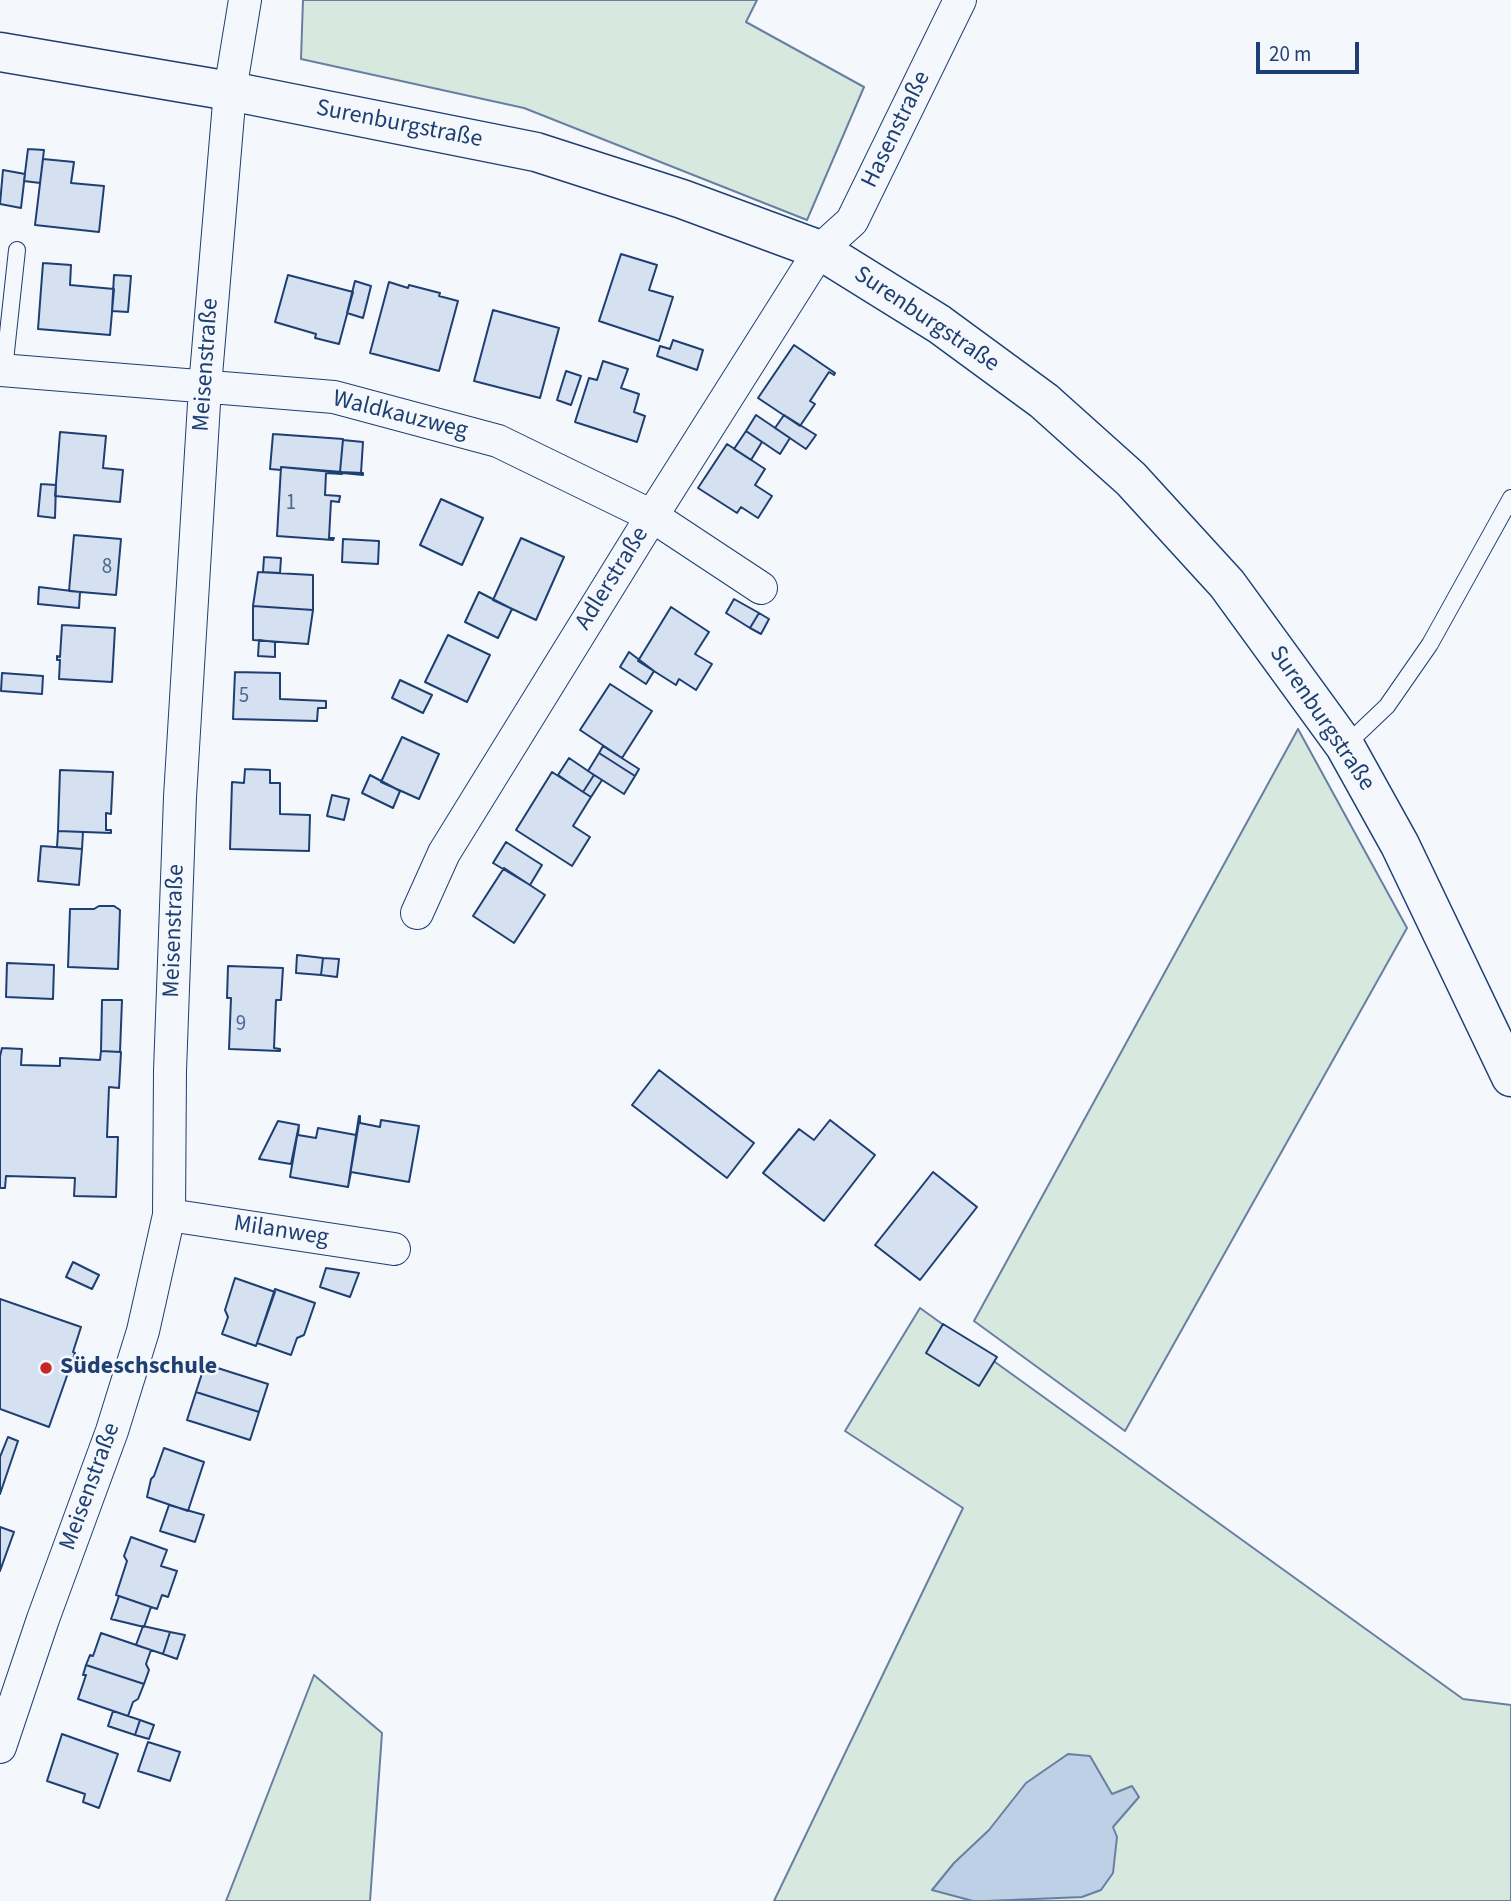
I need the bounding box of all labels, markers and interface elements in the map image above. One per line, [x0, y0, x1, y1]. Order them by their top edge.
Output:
scale bar [1259, 28, 1362, 72]
text: 20 m [1269, 39, 1311, 69]
street label: Hasenstraße [856, 67, 938, 193]
street label: Surenburgstraße [313, 95, 485, 155]
street label: Surenburgstraße [848, 261, 1004, 379]
street label: Meisenstraße [188, 297, 226, 433]
street label: Waldkauzweg [330, 385, 470, 447]
house number: 1 [286, 491, 296, 517]
street label: Adlerstraße [570, 522, 656, 636]
house number: 8 [102, 555, 112, 581]
street label: Surenburgstraße [1262, 641, 1380, 797]
house number: 5 [239, 684, 249, 710]
street label: Meisenstraße [158, 864, 192, 998]
house number: 9 [236, 1012, 246, 1038]
street label: Milanweg [232, 1210, 330, 1254]
place label: Südeschschule [60, 1354, 217, 1382]
marker: Südeschschule [38, 1360, 54, 1376]
street label: Meisenstraße [55, 1419, 127, 1555]

